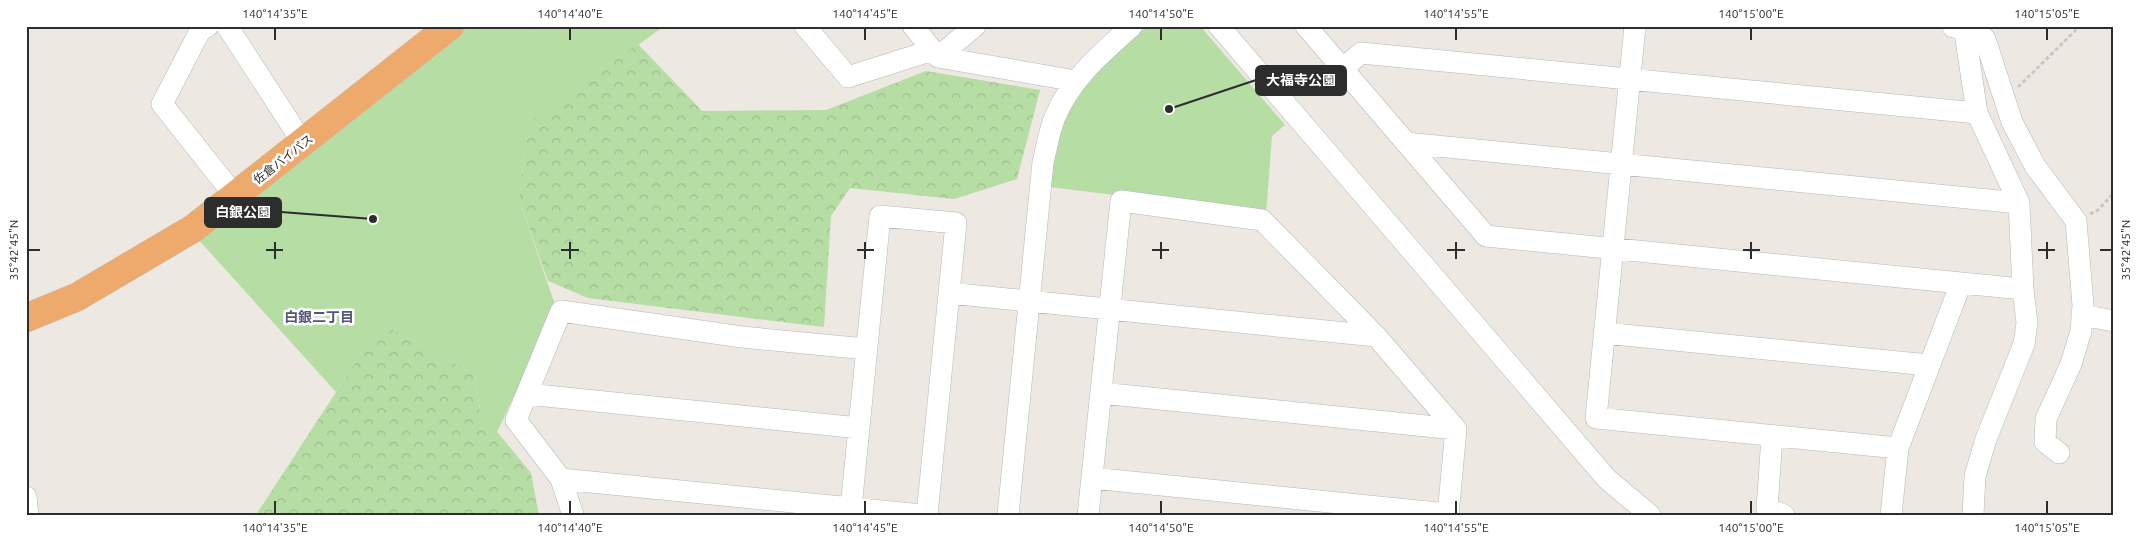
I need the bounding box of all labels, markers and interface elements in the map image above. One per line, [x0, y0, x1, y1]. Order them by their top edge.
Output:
text: 140°14'35"E [242, 7, 308, 20]
text: 140°14'40"E [537, 7, 603, 20]
text: 140°14'45"E [832, 7, 898, 20]
text: 140°14'50"E [1128, 7, 1194, 20]
text: 140°14'55"E [1423, 7, 1489, 20]
text: 140°15'00"E [1718, 7, 1784, 20]
text: 140°15'05"E [2014, 7, 2080, 20]
callout: 大福寺公園 [1256, 66, 1346, 95]
text: 大福寺公園 [1266, 72, 1336, 88]
street label: 佐倉バイパス [251, 132, 315, 186]
callout: 白銀公園 [205, 198, 281, 227]
text: 白銀公園 [215, 204, 271, 220]
text: 35°42'45"N [7, 220, 20, 280]
text: 35°42'45"N [2119, 220, 2132, 280]
district label: 白銀二丁目 [284, 309, 354, 325]
text: 140°14'35"E [242, 521, 308, 534]
text: 140°14'40"E [537, 521, 603, 534]
text: 140°14'45"E [832, 521, 898, 534]
text: 140°14'50"E [1128, 521, 1194, 534]
text: 140°14'55"E [1423, 521, 1489, 534]
text: 140°15'00"E [1718, 521, 1784, 534]
text: 140°15'05"E [2014, 521, 2080, 534]

